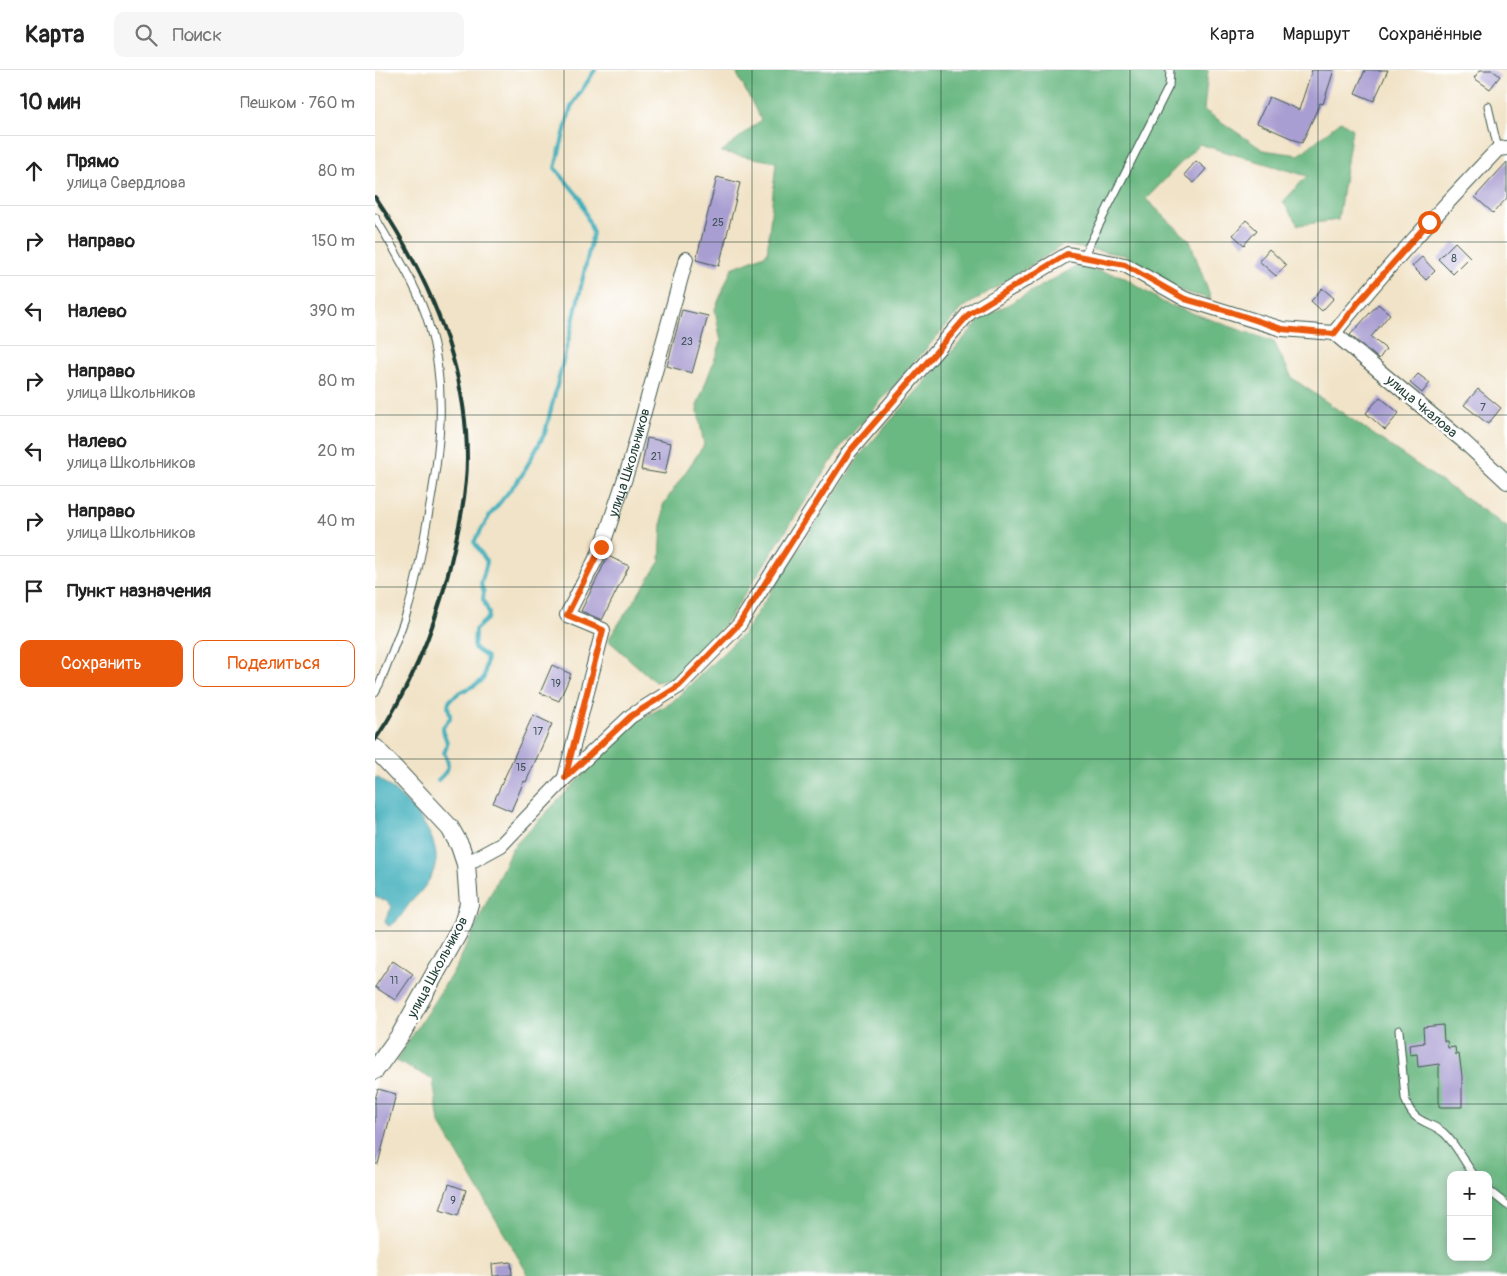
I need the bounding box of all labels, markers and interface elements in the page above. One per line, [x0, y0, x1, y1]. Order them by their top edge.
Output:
search box [114, 12, 464, 57]
text: Карта [25, 20, 84, 49]
icon: search [132, 21, 160, 49]
text: Поиск [172, 23, 222, 47]
text: Карта [1210, 23, 1254, 46]
text: Маршрут [1282, 23, 1350, 46]
text: Сохранённые [1378, 23, 1482, 46]
text: 10 мин [20, 89, 81, 116]
text: Пешком · 760 m [240, 93, 355, 113]
text: Прямо [67, 149, 119, 173]
icon: ahead [20, 157, 48, 185]
text: 80 m [318, 161, 355, 181]
text: улица Свердлова [67, 173, 185, 193]
route start [1418, 211, 1441, 234]
house number: 25 [712, 216, 724, 229]
icon: right [20, 227, 48, 255]
text: Направо [67, 229, 135, 253]
text: 150 m [311, 231, 355, 251]
house number: 8 [1451, 252, 1457, 265]
icon: left [20, 297, 48, 325]
text: Налево [67, 299, 127, 323]
text: 390 m [309, 301, 355, 321]
house number: 23 [681, 335, 693, 348]
text: Направо [67, 359, 135, 383]
icon: right [20, 367, 48, 395]
text: 80 m [318, 371, 355, 391]
street label: улица Чкалова [1382, 371, 1461, 441]
text: улица Школьников [67, 383, 196, 403]
house number: 7 [1480, 401, 1486, 414]
street label: улица Школьников [604, 406, 654, 520]
text: Налево [67, 429, 127, 453]
icon: left [20, 437, 48, 465]
text: 20 m [317, 441, 355, 461]
house number: 21 [651, 450, 661, 463]
text: улица Школьников [67, 453, 196, 473]
text: Направо [67, 499, 135, 523]
icon: right [20, 507, 48, 535]
text: 40 m [317, 511, 355, 531]
text: улица Школьников [67, 523, 196, 543]
route end [590, 536, 613, 559]
icon: arrive [20, 577, 48, 605]
text: Пункт назначения [67, 579, 211, 603]
button: Сохранить [20, 640, 183, 687]
button: Поделиться [193, 640, 355, 687]
house number: 19 [551, 677, 561, 690]
house number: 17 [533, 725, 543, 738]
house number: 15 [516, 761, 526, 774]
street label: улица Школьников [403, 913, 471, 1022]
house number: 11 [390, 974, 398, 987]
map controls [1447, 1171, 1492, 1261]
button: + [1447, 1171, 1492, 1216]
house number: 9 [450, 1194, 456, 1207]
button: − [1447, 1216, 1492, 1261]

